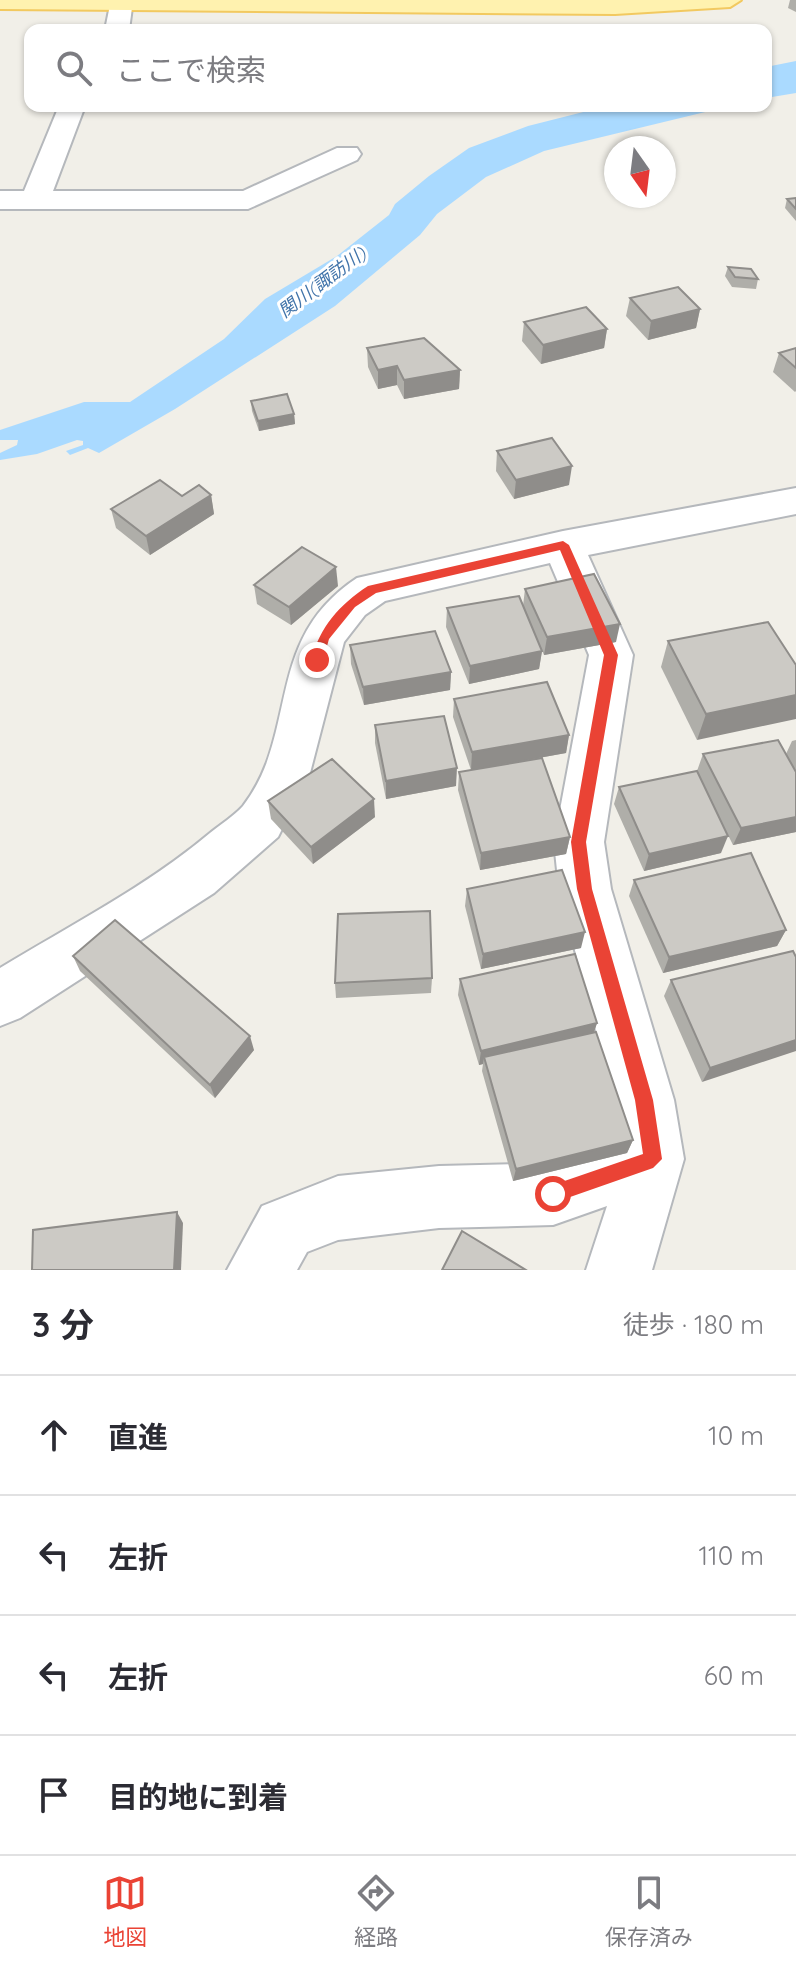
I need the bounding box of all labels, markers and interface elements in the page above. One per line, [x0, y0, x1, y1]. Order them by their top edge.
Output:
search box [24, 24, 772, 112]
icon: search [52, 46, 96, 90]
text: ここで検索 [116, 51, 266, 89]
north arrow [604, 136, 676, 208]
water label: 関川(諏訪川) [274, 241, 371, 322]
route end [299, 642, 335, 678]
route start [535, 1176, 571, 1212]
text: 3 分 [32, 1303, 94, 1346]
text: 徒歩 · 180 m [623, 1308, 764, 1341]
icon: ahead [32, 1413, 76, 1457]
text: 直進 [108, 1418, 168, 1456]
text: 10 m [708, 1419, 764, 1452]
icon: left [32, 1533, 76, 1577]
text: 左折 [108, 1538, 168, 1576]
text: 110 m [698, 1539, 764, 1572]
icon: left [32, 1653, 76, 1697]
text: 左折 [108, 1658, 168, 1696]
text: 60 m [704, 1659, 764, 1692]
icon: arrive [32, 1773, 76, 1817]
text: 目的地に到着 [108, 1778, 288, 1816]
tab: 地図 [103, 1871, 147, 1951]
tab: 経路 [354, 1871, 398, 1951]
tab: 保存済み [605, 1871, 693, 1951]

